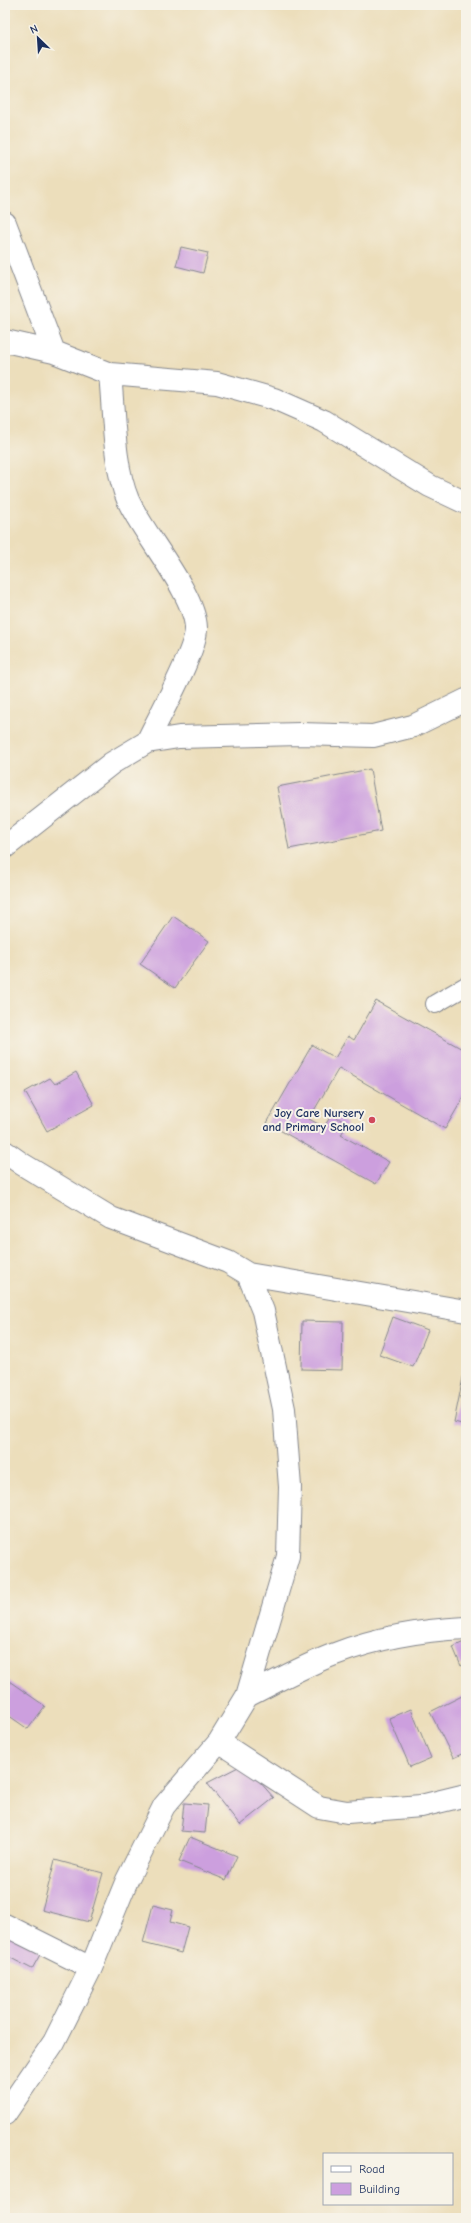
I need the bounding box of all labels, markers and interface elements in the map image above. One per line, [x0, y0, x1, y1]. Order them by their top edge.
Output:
north arrow [18, 18, 58, 58]
text: N [28, 22, 40, 37]
place label: Joy Care Nursery and Primary School [262, 1106, 364, 1134]
marker: Joy Care Nursery and Primary School [367, 1115, 377, 1125]
legend [323, 2153, 453, 2205]
text: Road [359, 2162, 385, 2176]
text: Building [359, 2182, 400, 2196]

